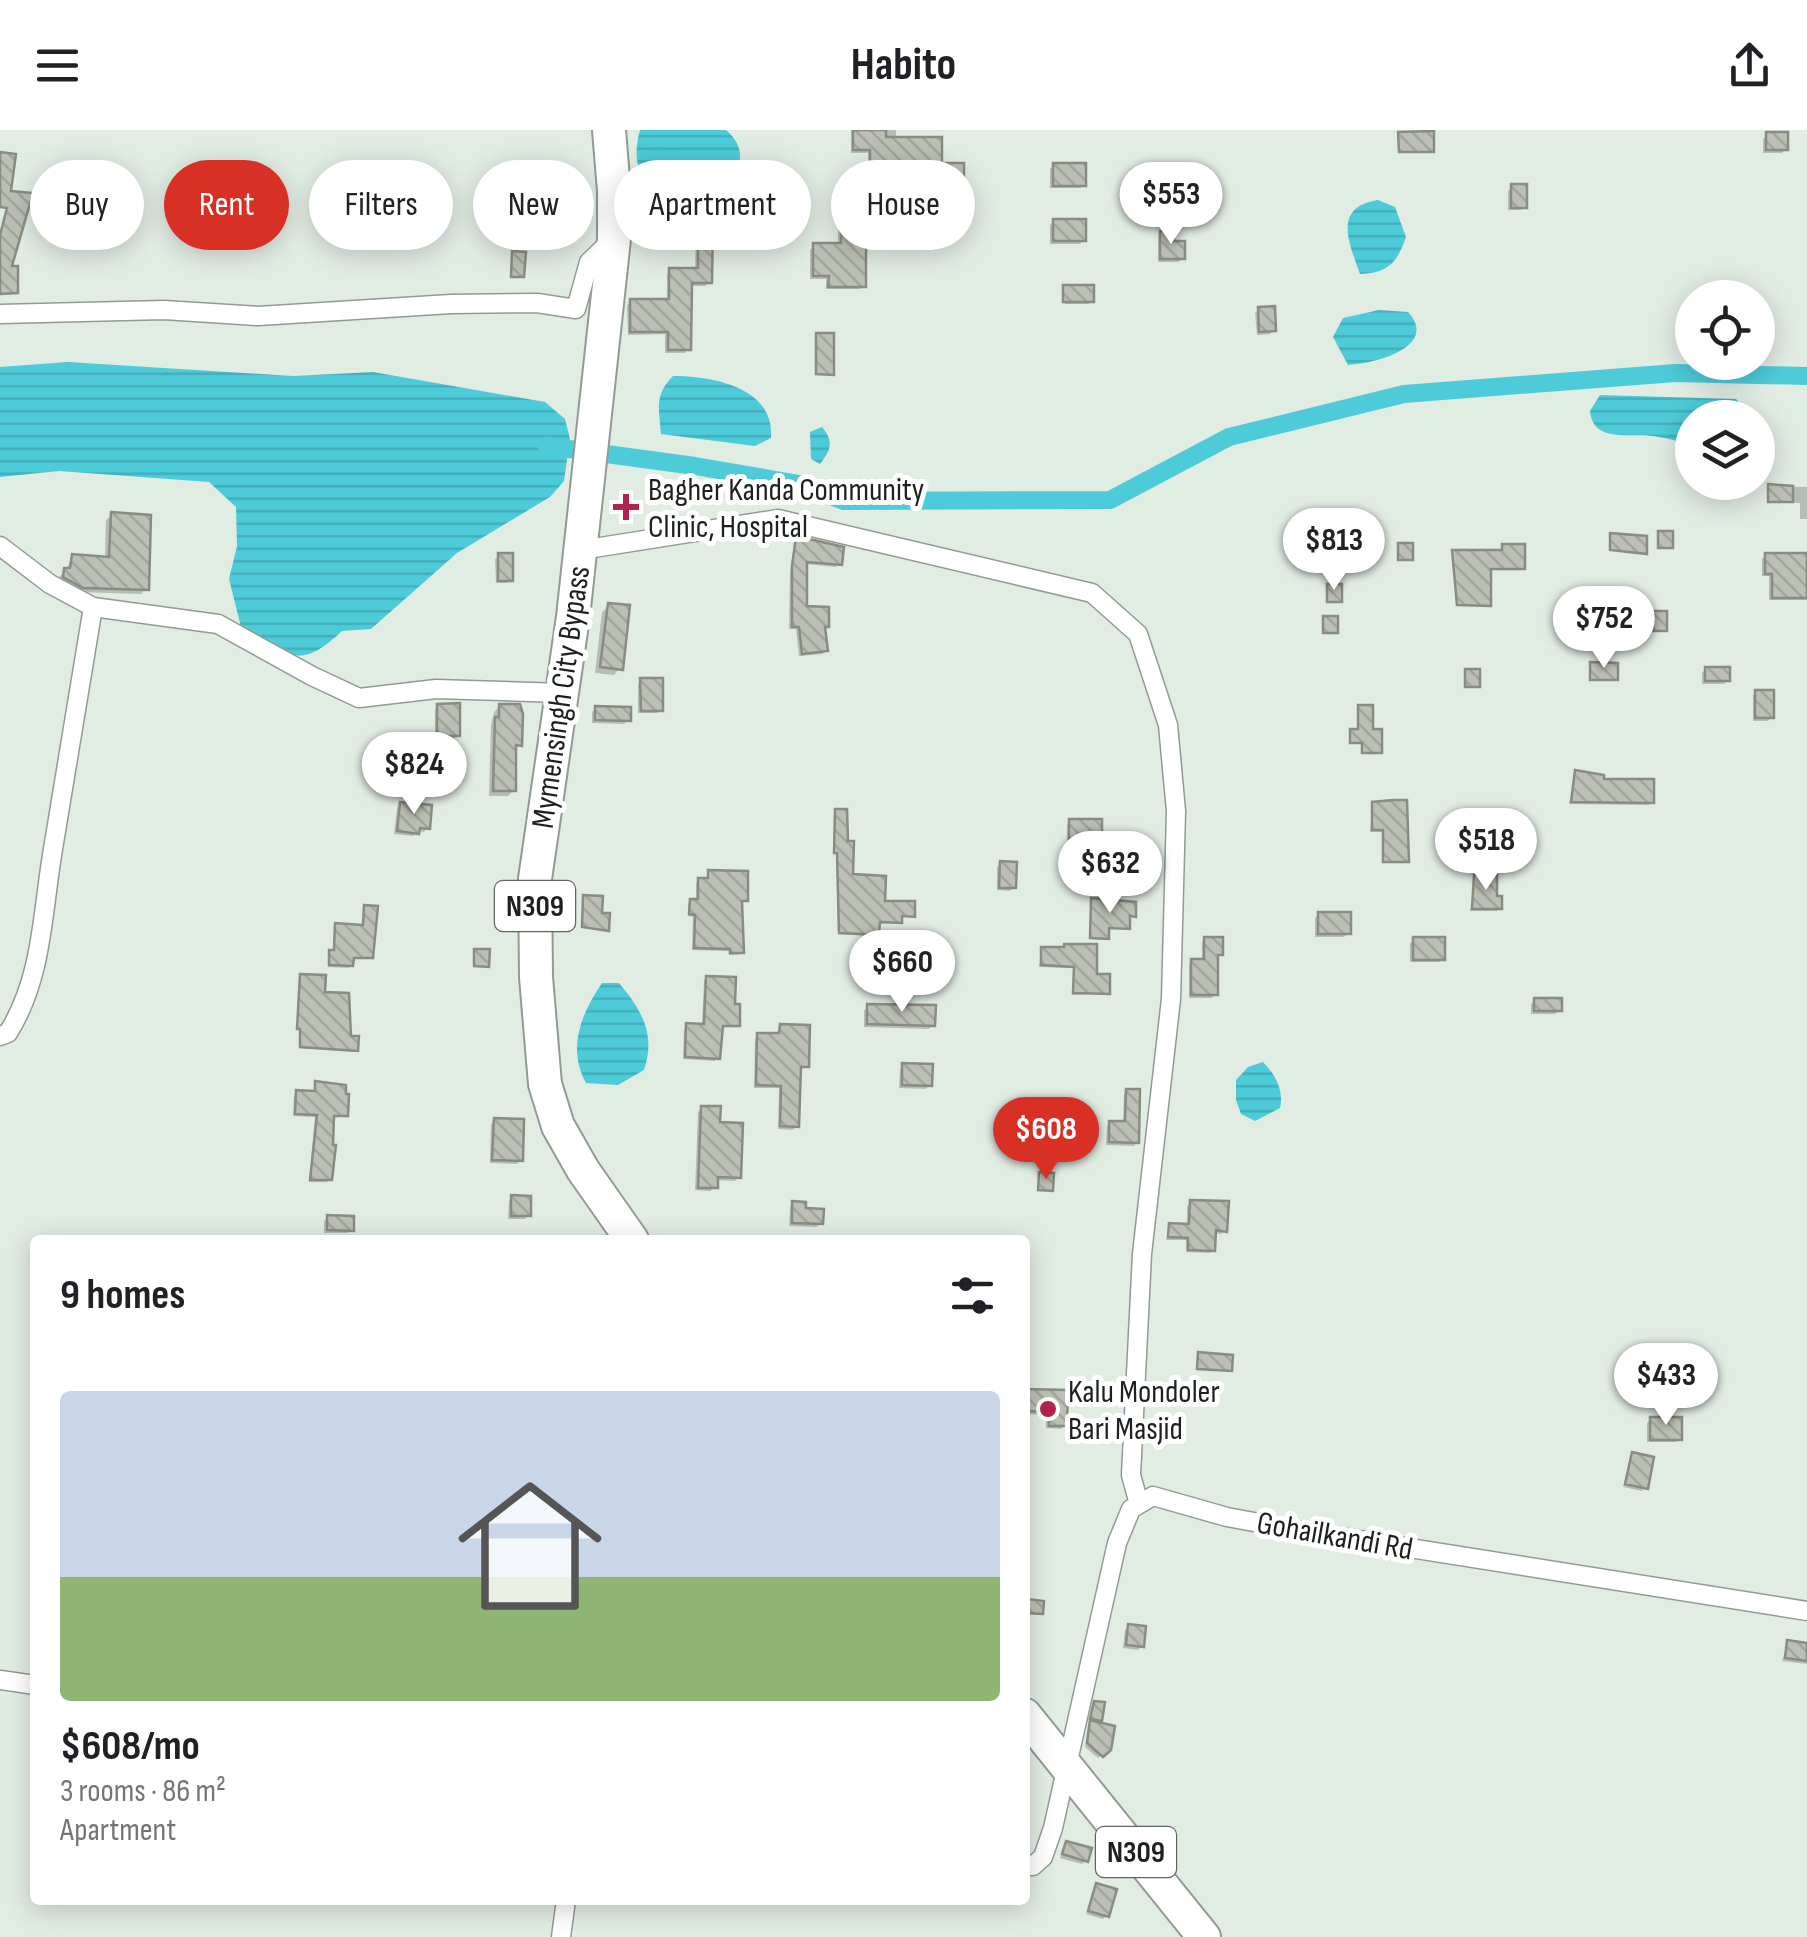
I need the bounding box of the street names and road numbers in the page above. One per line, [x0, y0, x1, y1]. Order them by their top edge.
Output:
street label: Mymensingh City Bypass [524, 564, 599, 831]
road number: N309 [495, 881, 575, 931]
street label: Gohailkandi Rd [1254, 1504, 1416, 1569]
road number: N309 [1096, 1827, 1176, 1877]

